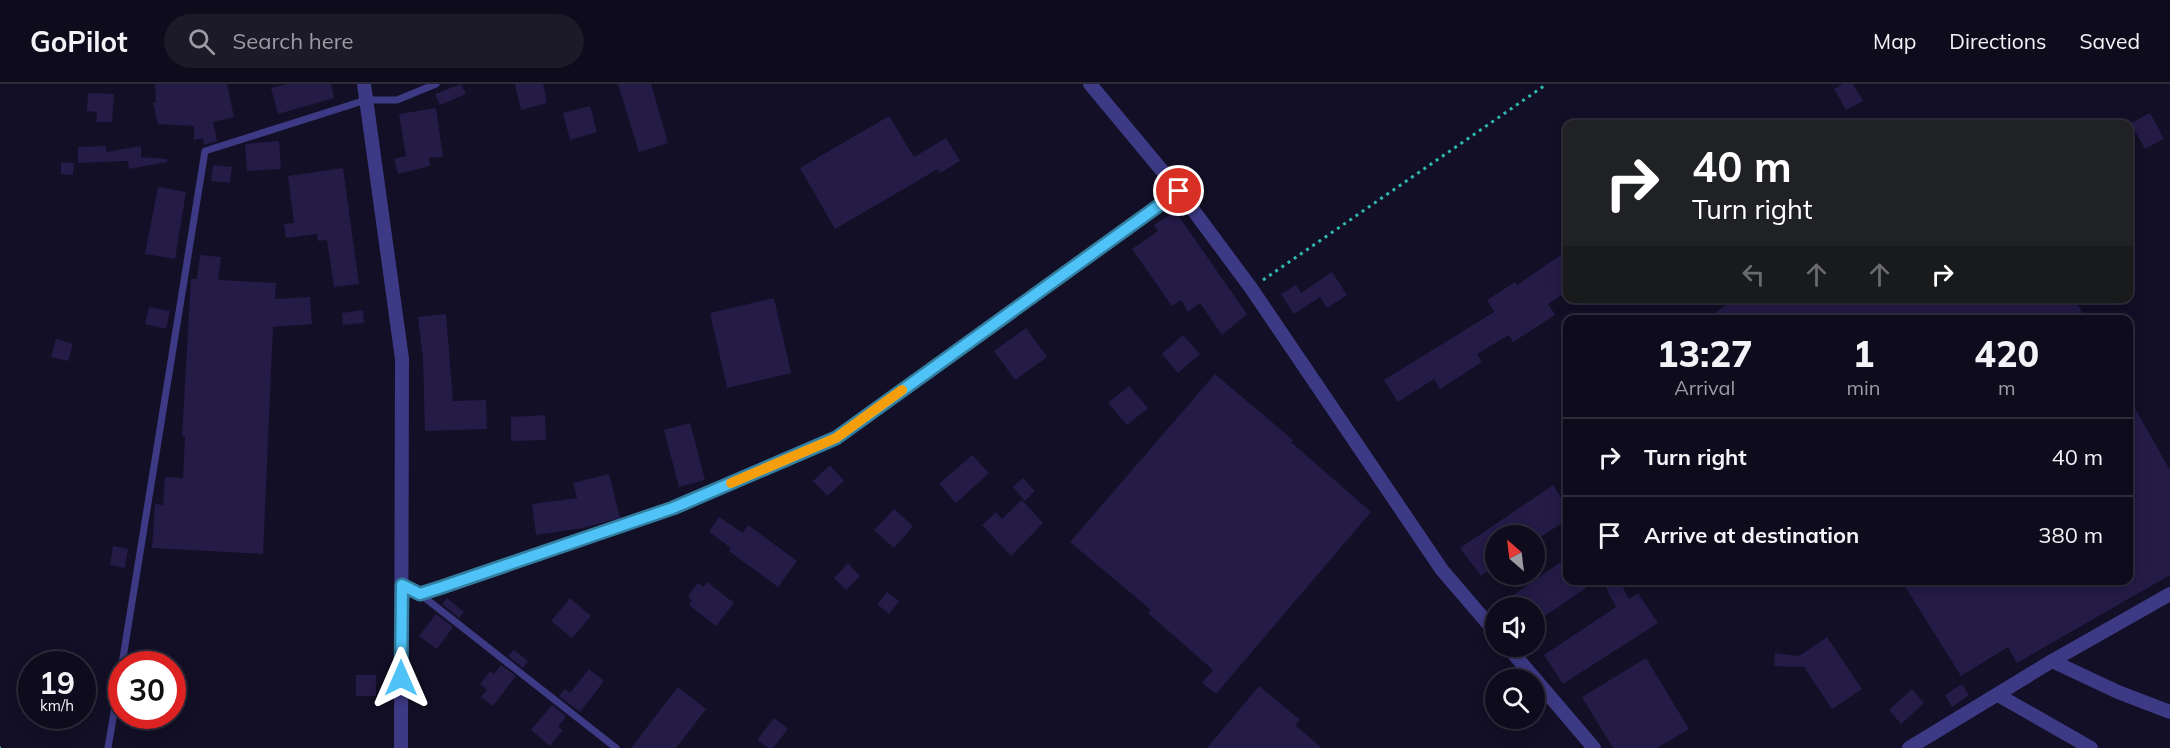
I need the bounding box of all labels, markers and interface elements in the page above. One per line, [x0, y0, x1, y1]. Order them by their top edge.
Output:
search box [164, 14, 584, 68]
text: GoPilot [30, 24, 128, 59]
icon: search [185, 25, 218, 58]
text: Search here [233, 27, 354, 55]
text: Map [1873, 28, 1916, 54]
text: Directions [1949, 28, 2046, 54]
text: Saved [2079, 28, 2140, 54]
text: 40 m [1692, 140, 1792, 193]
icon: right [1593, 144, 1671, 222]
pin [1153, 165, 1204, 216]
icon: arrive [1162, 174, 1195, 207]
text: Turn right [1692, 192, 1812, 226]
icon: left [1737, 258, 1770, 291]
icon: ahead [1800, 258, 1833, 291]
icon: ahead [1863, 258, 1896, 291]
icon: right [1926, 258, 1959, 291]
text: 13:27 [1657, 331, 1753, 376]
text: 1 [1853, 331, 1874, 376]
text: 420 [1974, 331, 2039, 376]
text: Arrival [1674, 375, 1735, 400]
text: min [1846, 375, 1881, 400]
text: m [1998, 375, 2016, 400]
icon: right [1593, 441, 1626, 474]
text: Turn right [1644, 443, 1747, 471]
text: 40 m [2052, 443, 2103, 471]
icon: arrive [1593, 519, 1626, 552]
text: Arrive at destination [1644, 521, 1859, 549]
text: 380 m [2038, 521, 2103, 549]
north arrow [1485, 525, 1545, 585]
map controls [1485, 525, 1545, 729]
button: sound [1485, 597, 1545, 657]
position arrow [369, 646, 433, 710]
speed limit sign: 30 [108, 651, 186, 729]
text: 19 [39, 664, 75, 702]
button: search [1485, 669, 1545, 729]
text: km/h [40, 696, 74, 715]

